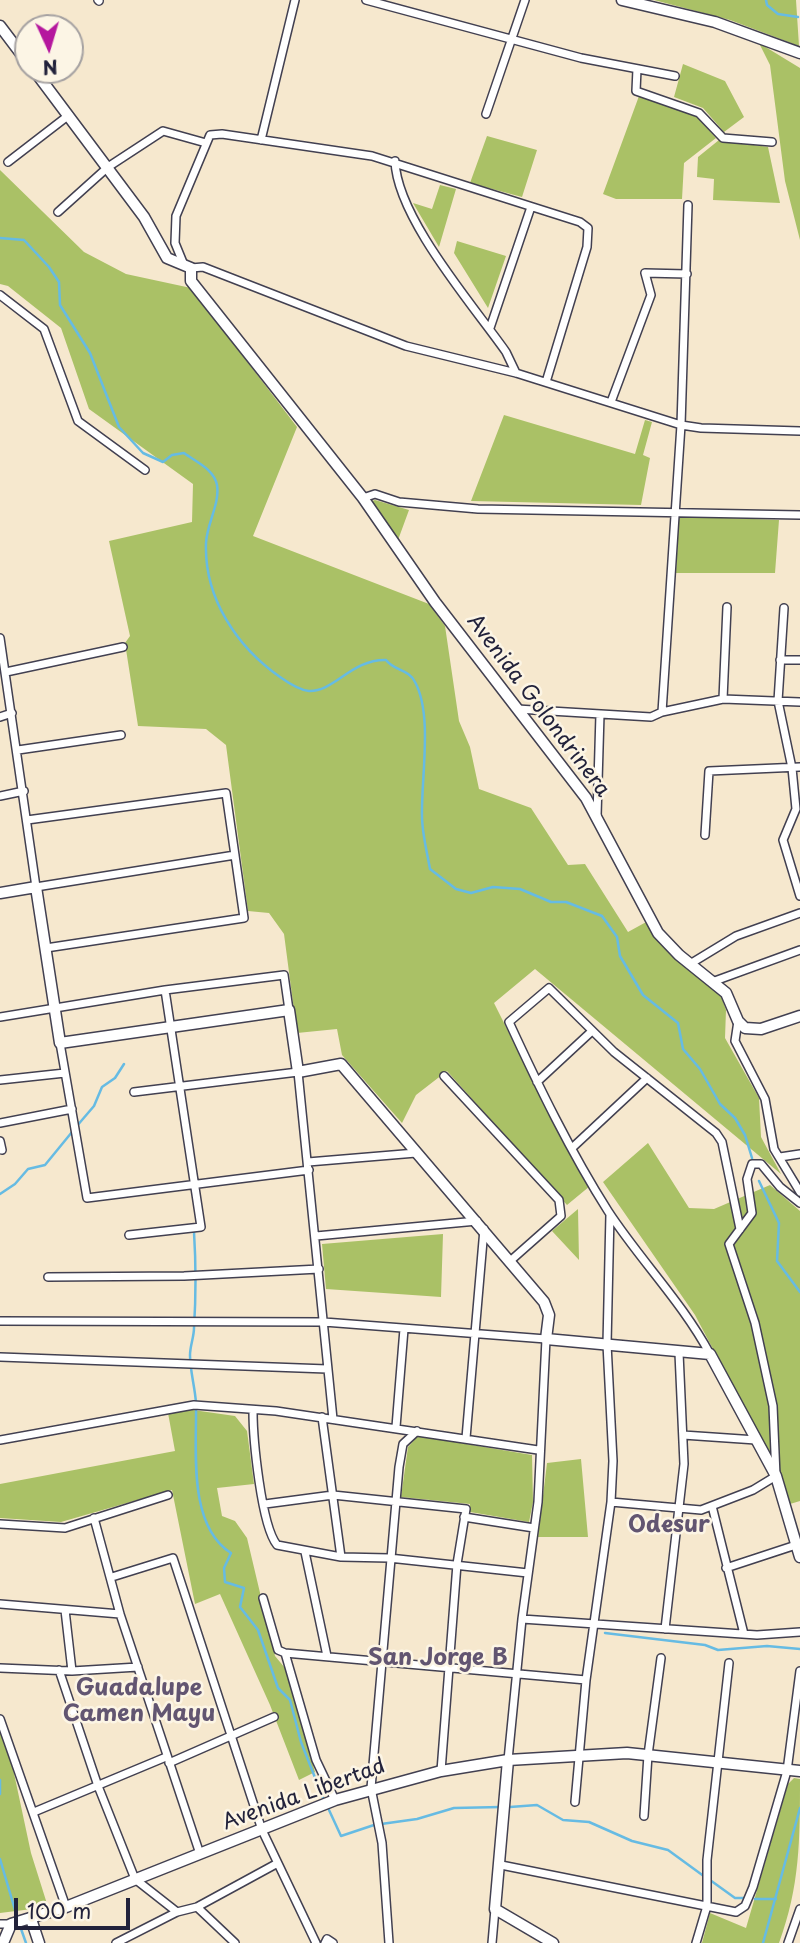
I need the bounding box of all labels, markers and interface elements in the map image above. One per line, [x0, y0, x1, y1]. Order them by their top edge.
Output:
north arrow [14, 14, 84, 84]
text: N [42, 53, 59, 82]
street label: Avenida Golondrinera [461, 610, 615, 802]
district label: Odesur [628, 1512, 710, 1540]
district label: San Jorge B [368, 1645, 508, 1673]
district label: Guadalupe Camen Mayu [63, 1675, 215, 1729]
street label: Avenida Libertad [219, 1754, 389, 1836]
scale bar [18, 1884, 133, 1928]
text: 100 m [27, 1894, 91, 1926]

